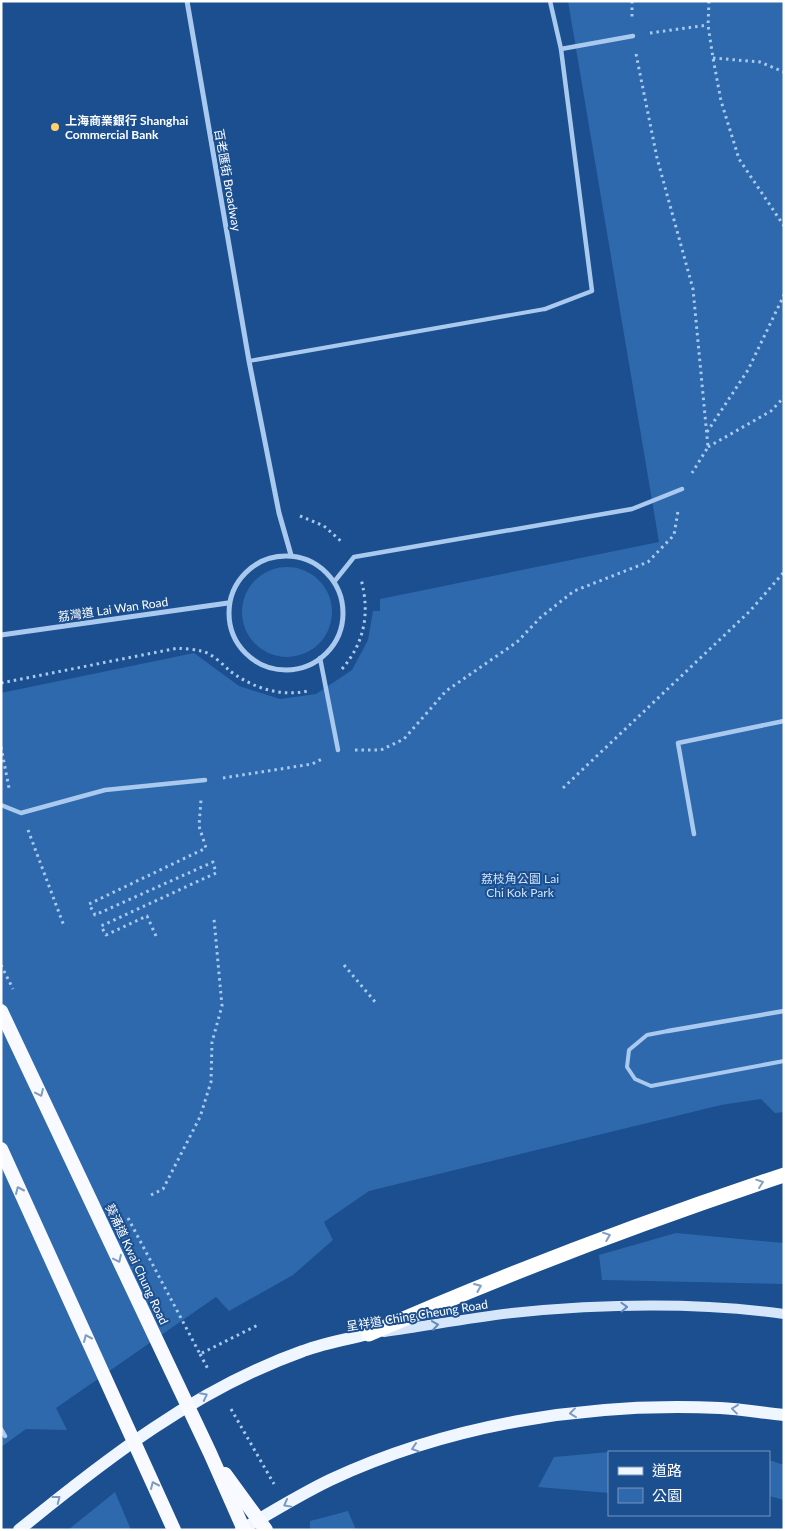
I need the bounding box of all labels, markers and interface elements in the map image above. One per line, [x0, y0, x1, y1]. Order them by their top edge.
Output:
place label: 上海商業銀行 Shanghai Commercial Bank [65, 113, 188, 142]
marker: 上海商業銀行 Shanghai Commercial Bank [49, 121, 61, 133]
street label: 百老匯街 Broadway [212, 128, 245, 233]
street label: 荔灣道 Lai Wan Road [57, 594, 169, 624]
park label: 荔枝角公園 Lai Chi Kok Park [481, 871, 559, 900]
one-way arrow [33, 1088, 44, 1097]
one-way arrow [756, 1179, 764, 1189]
one-way arrow [16, 1186, 26, 1195]
street label: 葵涌道 Kwai Chung Road [102, 1201, 172, 1327]
one-way arrow [602, 1232, 611, 1242]
one-way arrow [112, 1254, 123, 1263]
one-way arrow [473, 1282, 482, 1293]
street label: 呈祥道 Ching Cheung Road [345, 1296, 489, 1334]
one-way arrow [620, 1302, 628, 1313]
one-way arrow [431, 1320, 439, 1330]
one-way arrow [83, 1334, 93, 1343]
one-way arrow [199, 1392, 208, 1402]
one-way arrow [731, 1404, 739, 1415]
one-way arrow [569, 1407, 577, 1418]
one-way arrow [411, 1443, 420, 1453]
legend [608, 1451, 770, 1516]
text: 道路 [652, 1461, 682, 1479]
one-way arrow [150, 1481, 160, 1490]
text: 公園 [652, 1486, 682, 1504]
one-way arrow [51, 1497, 60, 1505]
one-way arrow [283, 1498, 292, 1508]

